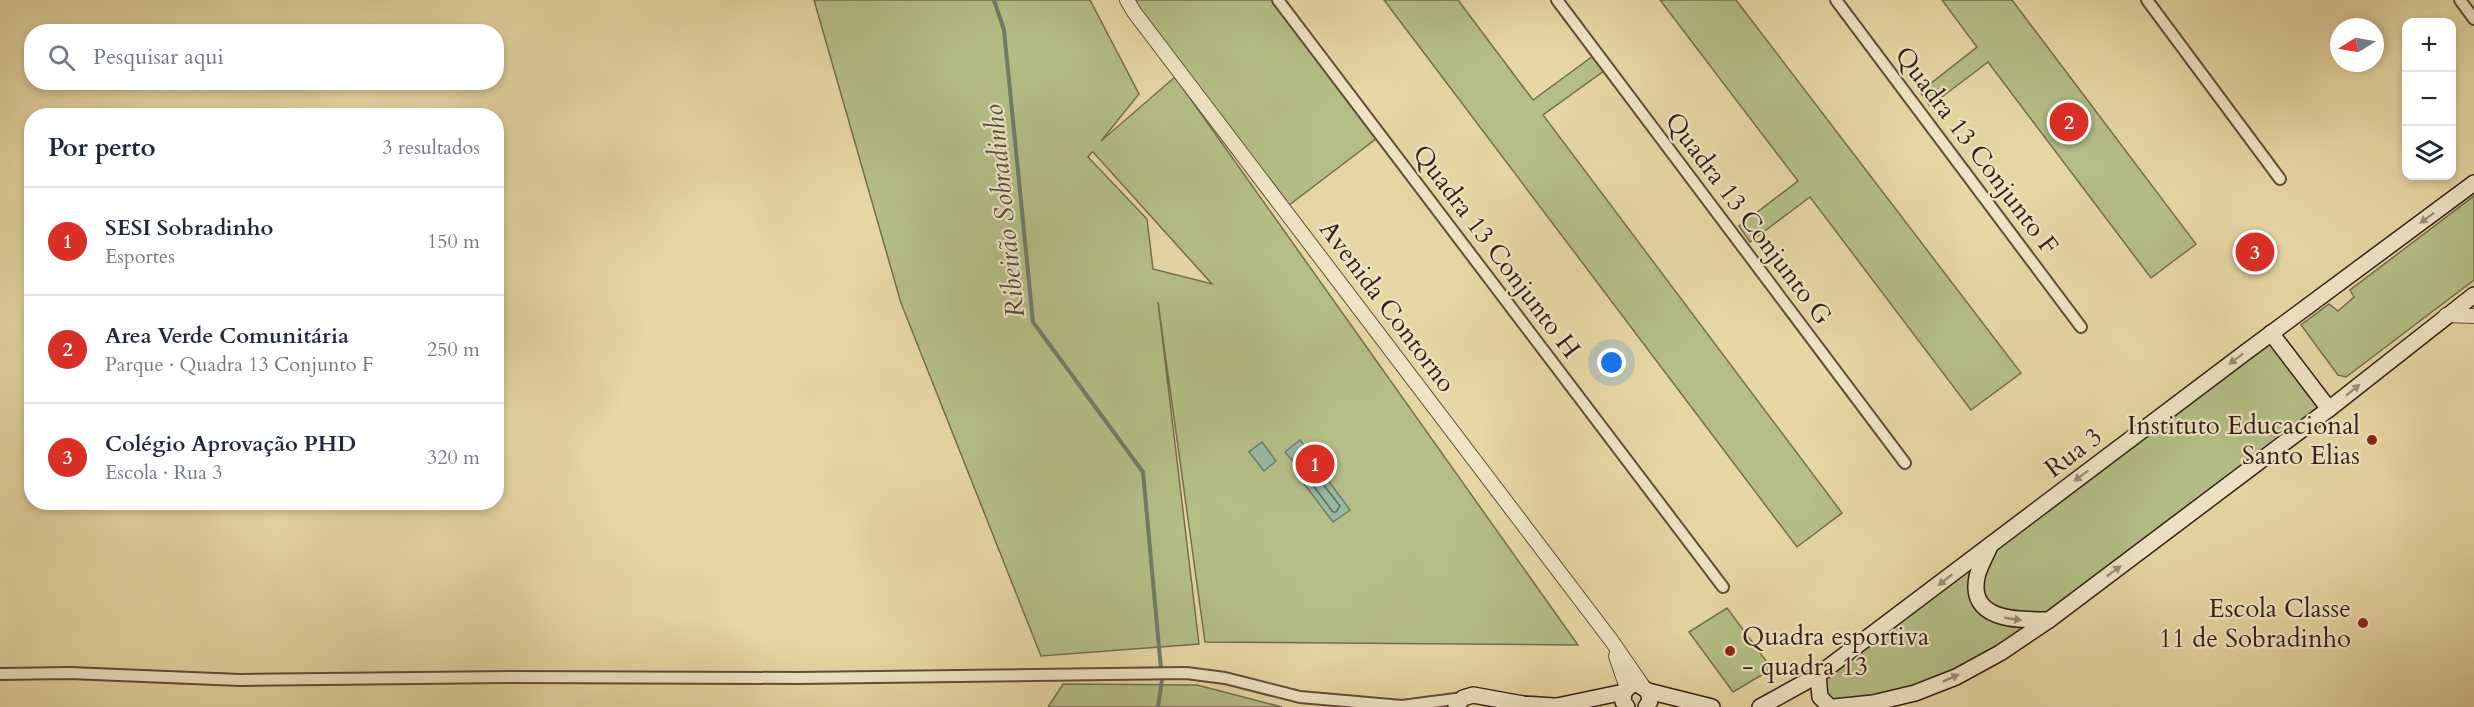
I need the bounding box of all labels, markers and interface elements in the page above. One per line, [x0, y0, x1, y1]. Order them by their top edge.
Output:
north arrow [2330, 18, 2384, 72]
map controls [2402, 18, 2456, 180]
button: + [2402, 18, 2456, 72]
search box [24, 24, 504, 90]
street label: Quadra 13 Conjunto F [1887, 39, 2066, 262]
icon: search [45, 41, 78, 74]
text: Pesquisar aqui [93, 42, 224, 72]
button: − [2402, 72, 2456, 126]
pin: 2 [2050, 100, 2088, 144]
water label: Ribeirão Sobradinho [975, 102, 1034, 320]
street label: Quadra 13 Conjunto G [1657, 105, 1840, 332]
button: layers [2402, 126, 2456, 180]
text: Por perto [48, 130, 156, 165]
text: 3 resultados [382, 134, 480, 161]
street label: Quadra 13 Conjunto H [1405, 137, 1589, 365]
one-way arrow [2419, 212, 2435, 224]
text: SESI Sobradinho [105, 213, 273, 243]
street label: Avenida Contorno [1311, 213, 1464, 399]
text: 1 [62, 228, 73, 255]
text: 150 m [427, 228, 480, 255]
pin: 3 [2236, 230, 2274, 274]
text: Esportes [105, 243, 175, 270]
text: Area Verde Comunitária [105, 321, 349, 351]
text: 2 [62, 336, 73, 363]
text: 250 m [427, 336, 480, 363]
your location [1597, 348, 1626, 377]
text: Parque · Quadra 13 Conjunto F [105, 351, 373, 378]
one-way arrow [2229, 353, 2245, 365]
one-way arrow [2345, 384, 2360, 397]
place label: Instituto Educacional Santo Elias [2127, 408, 2360, 473]
street label: Rua 3 [2037, 419, 2109, 486]
text: Colégio Aprovação PHD [105, 429, 356, 459]
marker: Instituto Educacional Santo Elias [2365, 433, 2379, 447]
pin: 1 [1296, 442, 1334, 486]
text: 3 [62, 444, 73, 471]
text: 320 m [427, 444, 480, 471]
text: Escola · Rua 3 [105, 459, 223, 486]
one-way arrow [2073, 470, 2088, 482]
one-way arrow [2106, 565, 2122, 578]
one-way arrow [1938, 573, 1953, 585]
place label: Escola Classe 11 de Sobradinho [2159, 591, 2351, 656]
one-way arrow [2004, 614, 2023, 623]
marker: Escola Classe 11 de Sobradinho [2356, 616, 2370, 630]
place label: Quadra esportiva - quadra 13 [1742, 619, 1929, 684]
marker: Quadra esportiva - quadra 13 [1723, 644, 1737, 658]
one-way arrow [1943, 673, 1961, 683]

